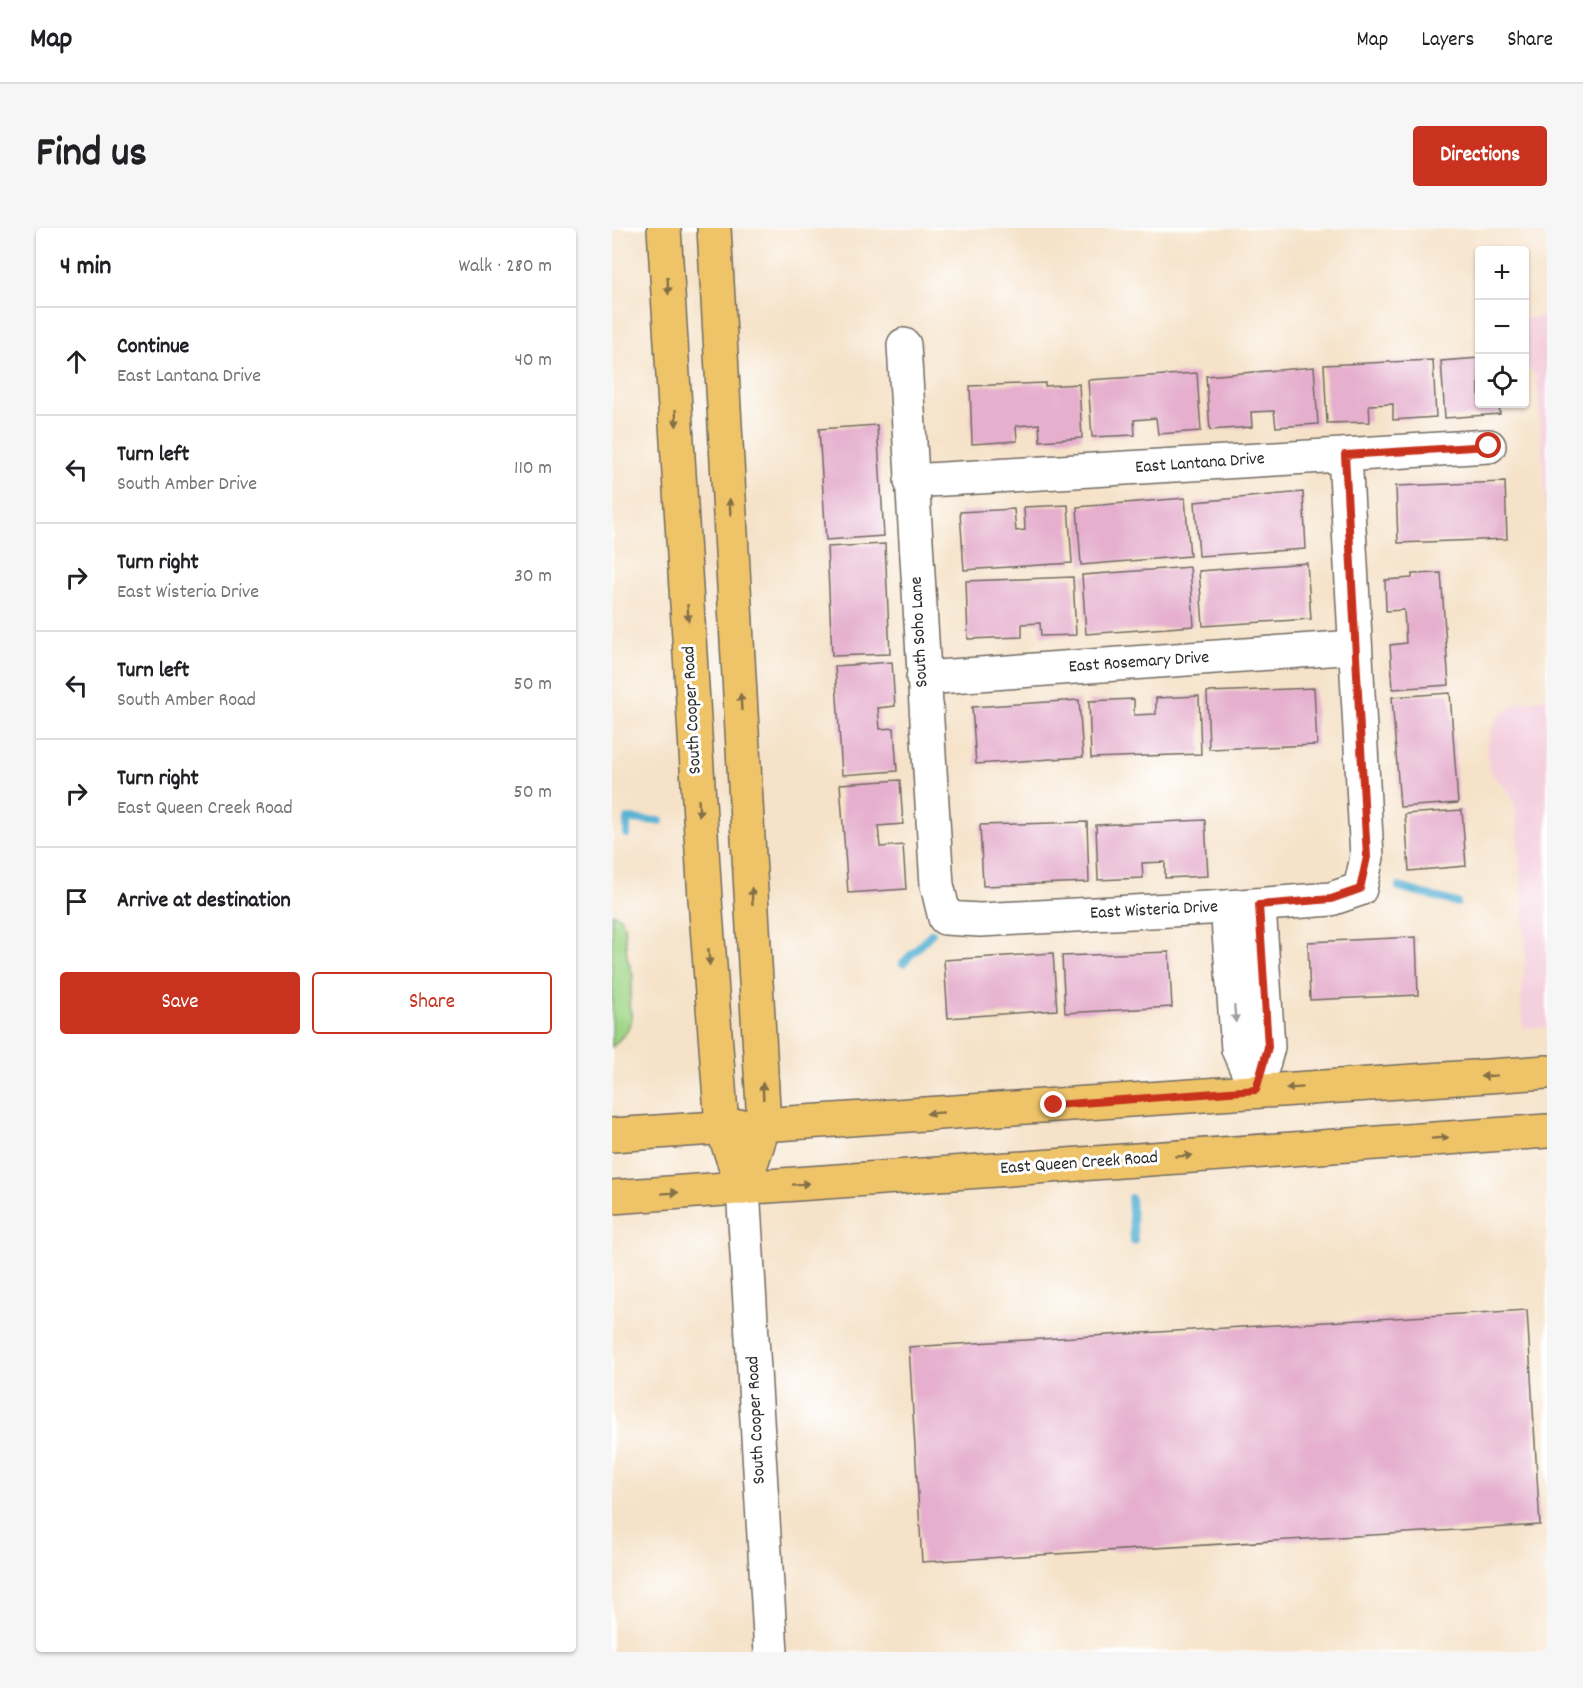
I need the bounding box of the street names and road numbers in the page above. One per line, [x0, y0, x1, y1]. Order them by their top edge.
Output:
street label: East Lantana Drive [1134, 447, 1266, 481]
street label: South Soho Lane [905, 576, 935, 688]
street label: South Cooper Road [677, 645, 709, 775]
street label: East Rosemary Drive [1068, 646, 1210, 680]
street label: East Wisteria Drive [1089, 895, 1219, 927]
street label: East Queen Creek Road [999, 1146, 1159, 1182]
street label: South Cooper Road [741, 1355, 773, 1485]

